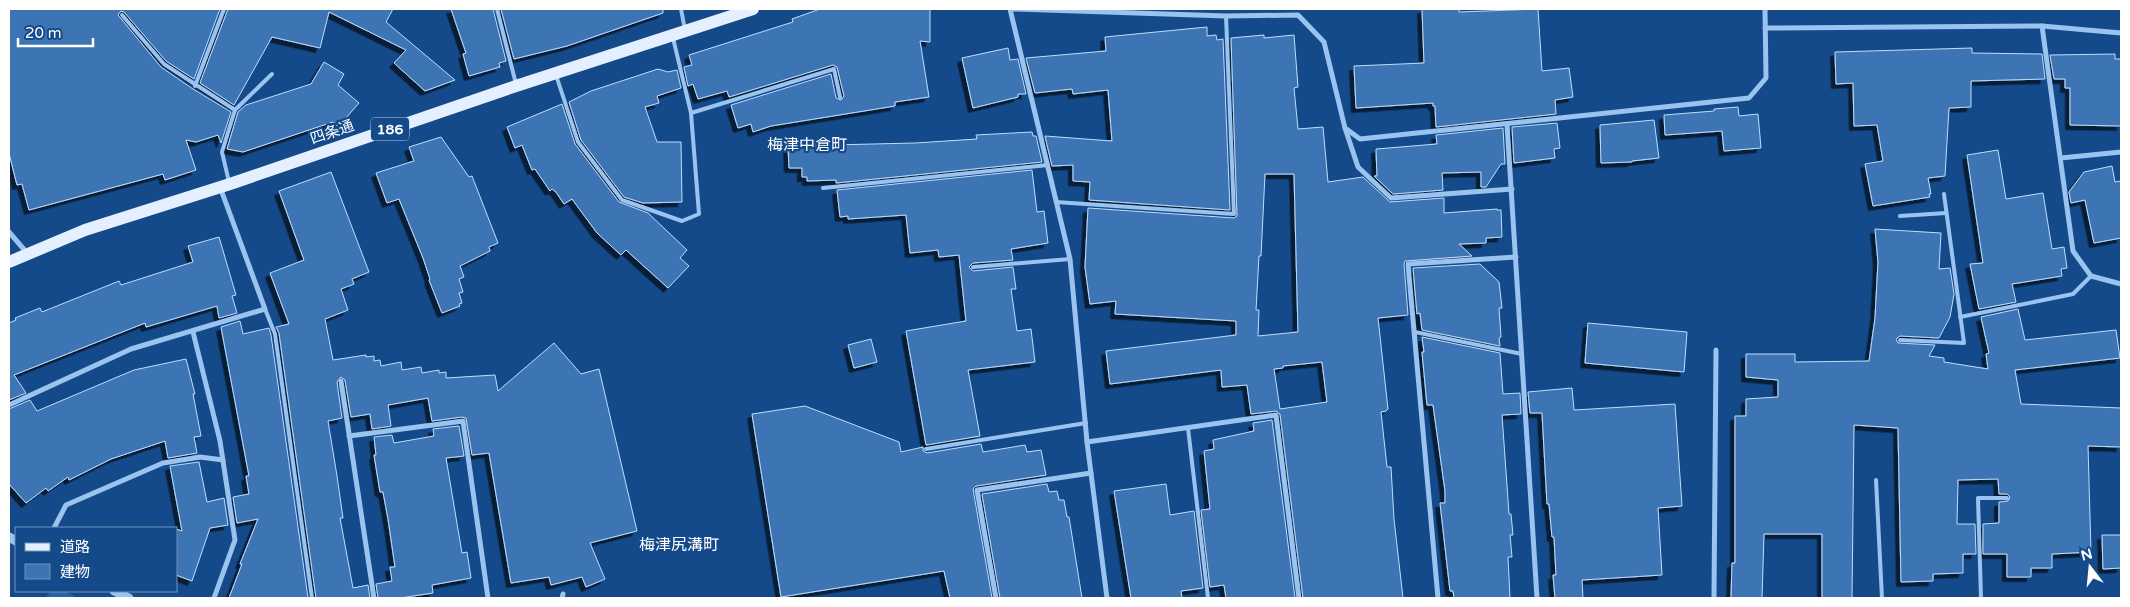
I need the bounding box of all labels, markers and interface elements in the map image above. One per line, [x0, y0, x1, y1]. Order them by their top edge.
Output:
scale bar [18, 15, 92, 47]
text: 20 m [25, 24, 62, 42]
street label: 四条通 [308, 116, 356, 148]
road number: 186 [371, 118, 409, 140]
district label: 梅津中倉町 [767, 135, 847, 155]
legend [15, 527, 178, 592]
district label: 梅津尻溝町 [639, 535, 719, 555]
text: 道路 [60, 538, 90, 556]
north arrow [2065, 542, 2115, 592]
text: N [2079, 545, 2094, 565]
text: 建物 [60, 563, 90, 581]

